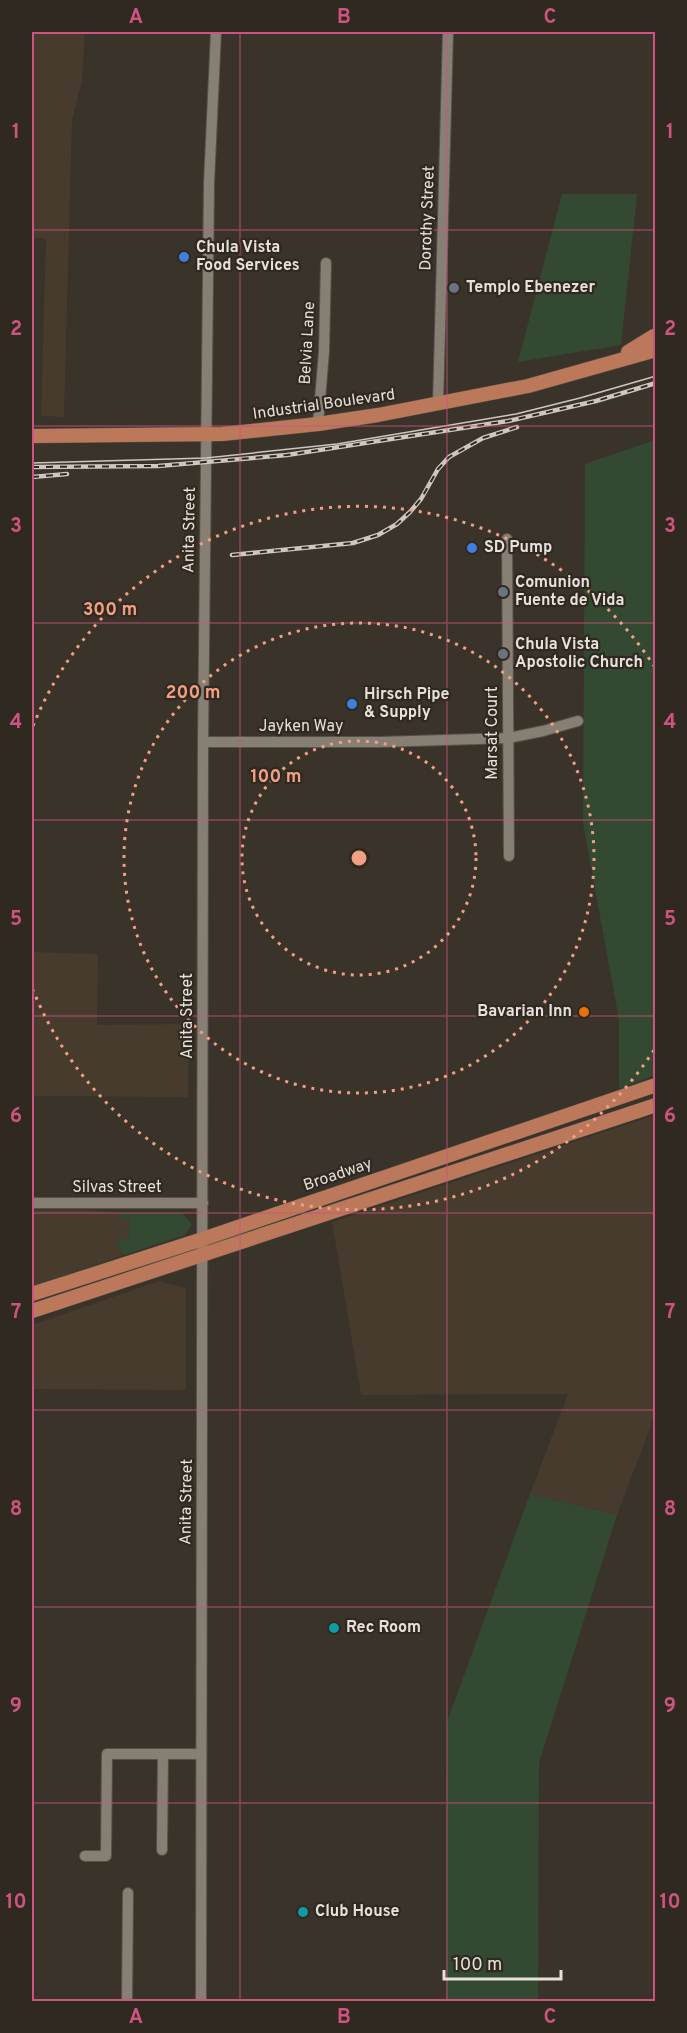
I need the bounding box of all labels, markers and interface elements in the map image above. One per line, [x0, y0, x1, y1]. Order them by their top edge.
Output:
text: A [129, 5, 143, 31]
text: B [337, 5, 351, 31]
text: C [544, 5, 556, 31]
text: 1 [12, 120, 20, 146]
text: 1 [666, 120, 674, 146]
street label: Dorothy Street [416, 165, 440, 271]
place label: Chula Vista Food Services [196, 238, 300, 276]
marker: Chula Vista Food Services [177, 250, 191, 264]
place label: Templo Ebenezer [466, 278, 595, 298]
marker: Templo Ebenezer [447, 281, 461, 295]
street label: Belvia Lane [296, 301, 320, 385]
text: 2 [10, 317, 22, 343]
text: 2 [664, 317, 676, 343]
street label: Industrial Boulevard [252, 385, 396, 425]
street label: Anita Street [179, 487, 201, 573]
text: 3 [10, 514, 22, 540]
text: 3 [664, 514, 676, 540]
place label: SD Pump [484, 538, 552, 558]
marker: SD Pump [465, 541, 479, 555]
place label: Comunion Fuente de Vida [515, 573, 625, 611]
marker: Comunion Fuente de Vida [496, 585, 510, 599]
text: 300 m [83, 599, 137, 622]
place label: Chula Vista Apostolic Church [515, 635, 643, 673]
marker: Chula Vista Apostolic Church [496, 647, 510, 661]
text: 200 m [165, 682, 221, 705]
place label: Hirsch Pipe & Supply [364, 685, 450, 723]
street label: Marsat Court [483, 686, 503, 780]
marker: Hirsch Pipe & Supply [345, 697, 359, 711]
text: 4 [10, 710, 22, 736]
text: 4 [664, 710, 676, 736]
street label: Jayken Way [259, 717, 343, 737]
text: 100 m [250, 766, 302, 789]
centre of rings [349, 848, 369, 868]
text: 5 [10, 907, 22, 933]
text: 5 [664, 907, 676, 933]
street label: Anita Street [178, 973, 198, 1059]
place label: Bavarian Inn [477, 1002, 572, 1022]
marker: Bavarian Inn [577, 1005, 591, 1019]
text: 6 [10, 1104, 22, 1130]
text: 6 [664, 1104, 676, 1130]
street label: Broadway [301, 1154, 375, 1196]
street label: Silvas Street [72, 1178, 162, 1198]
text: 7 [11, 1300, 21, 1326]
text: 7 [665, 1300, 675, 1326]
street label: Anita Street [176, 1459, 198, 1545]
text: 8 [10, 1497, 22, 1523]
text: 8 [664, 1497, 676, 1523]
place label: Rec Room [346, 1618, 421, 1638]
marker: Rec Room [327, 1621, 341, 1635]
text: 9 [10, 1694, 22, 1720]
text: 9 [664, 1694, 676, 1720]
text: 10 [5, 1890, 27, 1916]
text: 10 [659, 1890, 681, 1916]
place label: Club House [315, 1902, 399, 1922]
marker: Club House [296, 1905, 310, 1919]
scale bar [444, 1943, 561, 1981]
text: 100 m [453, 1954, 502, 1977]
text: A [129, 2005, 143, 2031]
text: B [337, 2005, 351, 2031]
text: C [544, 2005, 556, 2031]

